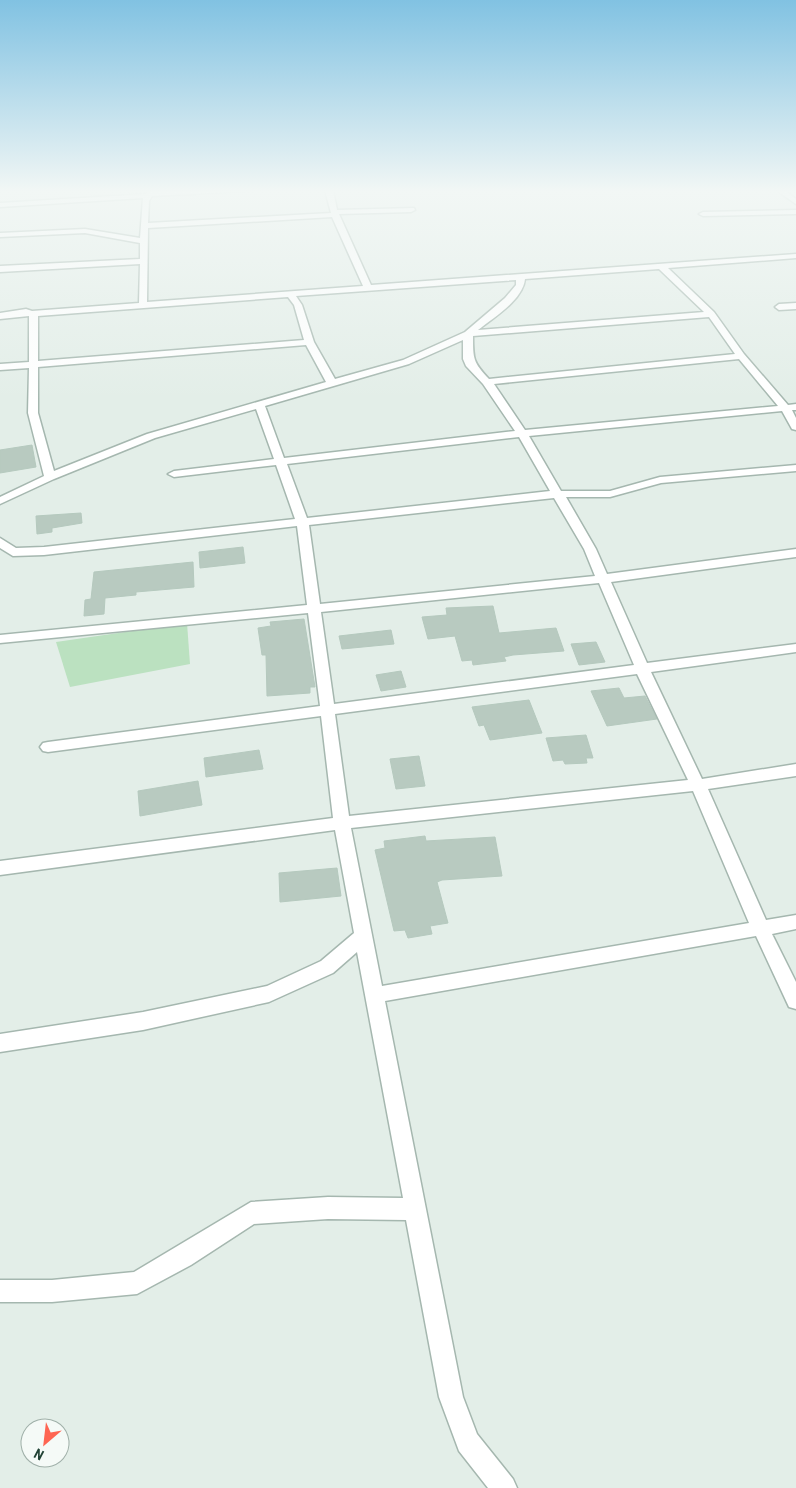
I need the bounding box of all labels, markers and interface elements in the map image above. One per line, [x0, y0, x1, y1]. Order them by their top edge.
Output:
north arrow [20, 1418, 70, 1468]
text: N [31, 1445, 46, 1464]

